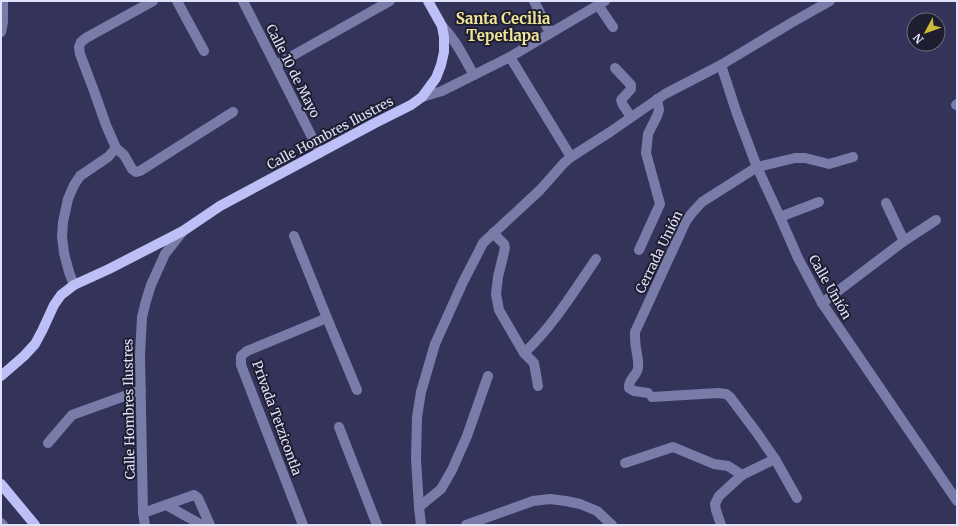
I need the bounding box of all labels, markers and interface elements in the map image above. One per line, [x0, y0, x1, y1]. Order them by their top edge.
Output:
district label: Santa Cecilia Tepetlapa [456, 9, 551, 45]
north arrow [906, 12, 946, 52]
street label: Calle 10 de Mayo [262, 21, 324, 121]
text: N [910, 30, 927, 46]
street label: Calle Hombres Ilustres [264, 92, 396, 174]
street label: Cerrada Unión [632, 207, 687, 296]
street label: Calle Unión [805, 252, 856, 323]
street label: Calle Hombres Ilustres [119, 338, 139, 480]
street label: Privada Tetzicontla [248, 358, 306, 478]

